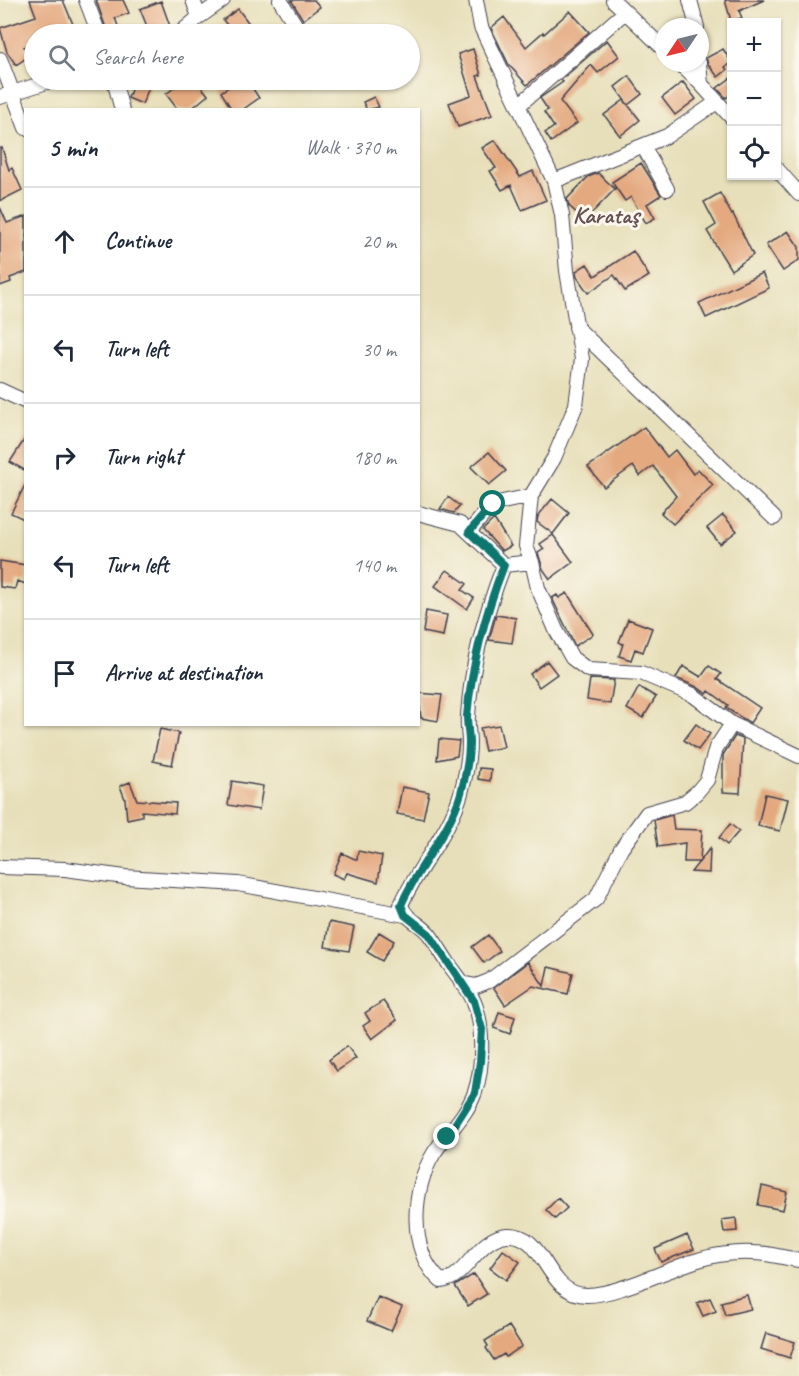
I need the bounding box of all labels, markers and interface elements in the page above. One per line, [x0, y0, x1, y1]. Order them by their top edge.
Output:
north arrow [655, 18, 709, 72]
map controls [727, 18, 781, 180]
button: + [727, 18, 781, 72]
search box [24, 24, 420, 90]
icon: search [45, 41, 78, 74]
text: Search here [93, 43, 183, 71]
button: − [727, 72, 781, 126]
button: locate [727, 126, 781, 180]
text: 5 min [48, 131, 97, 164]
text: Walk · 370 m [306, 135, 396, 160]
district label: Karataş [573, 200, 642, 230]
icon: ahead [48, 225, 81, 258]
text: Continue [105, 227, 171, 255]
text: 20 m [362, 229, 396, 254]
icon: left [48, 333, 81, 366]
text: Turn left [105, 335, 169, 363]
text: 30 m [362, 337, 396, 362]
icon: right [48, 441, 81, 474]
text: Turn right [105, 443, 182, 471]
text: 180 m [353, 445, 396, 470]
route start [479, 490, 505, 516]
icon: left [48, 549, 81, 582]
text: Turn left [105, 551, 169, 579]
text: 140 m [353, 553, 396, 578]
icon: arrive [48, 657, 81, 690]
text: Arrive at destination [105, 659, 262, 687]
route end [433, 1123, 459, 1149]

